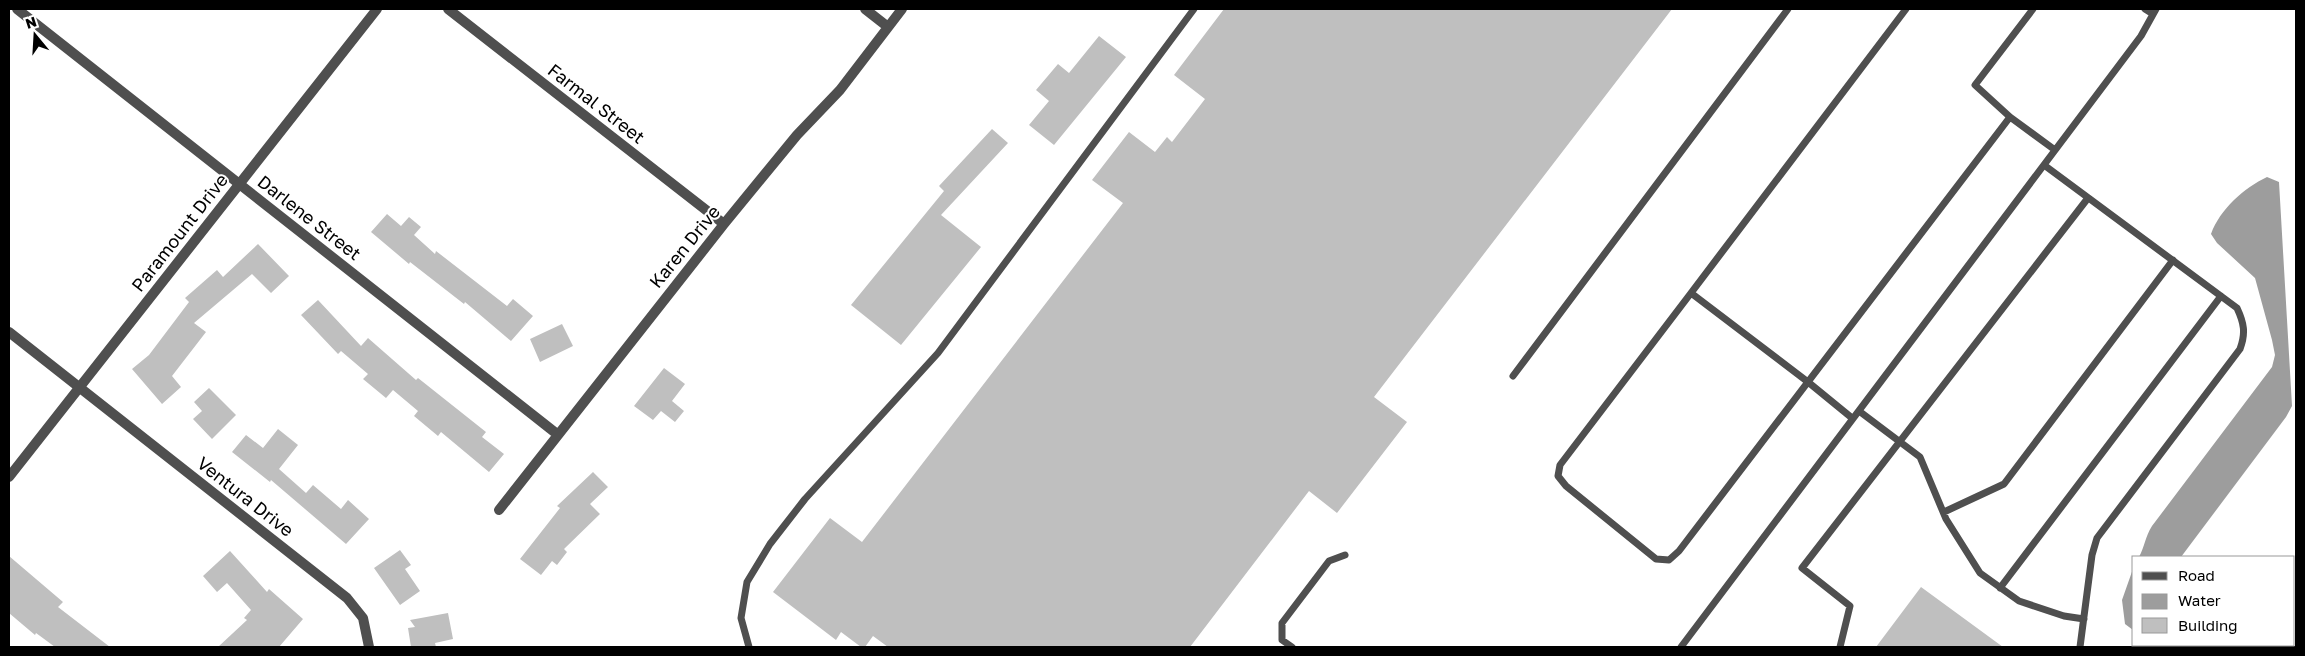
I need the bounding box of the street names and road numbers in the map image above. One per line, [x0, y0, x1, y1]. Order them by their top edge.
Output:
street label: Farmal Street [544, 58, 650, 148]
street label: Paramount Drive [126, 169, 232, 296]
street label: Darlene Street [254, 170, 366, 264]
street label: Karen Drive [644, 201, 724, 292]
street label: Ventura Drive [193, 452, 298, 541]

